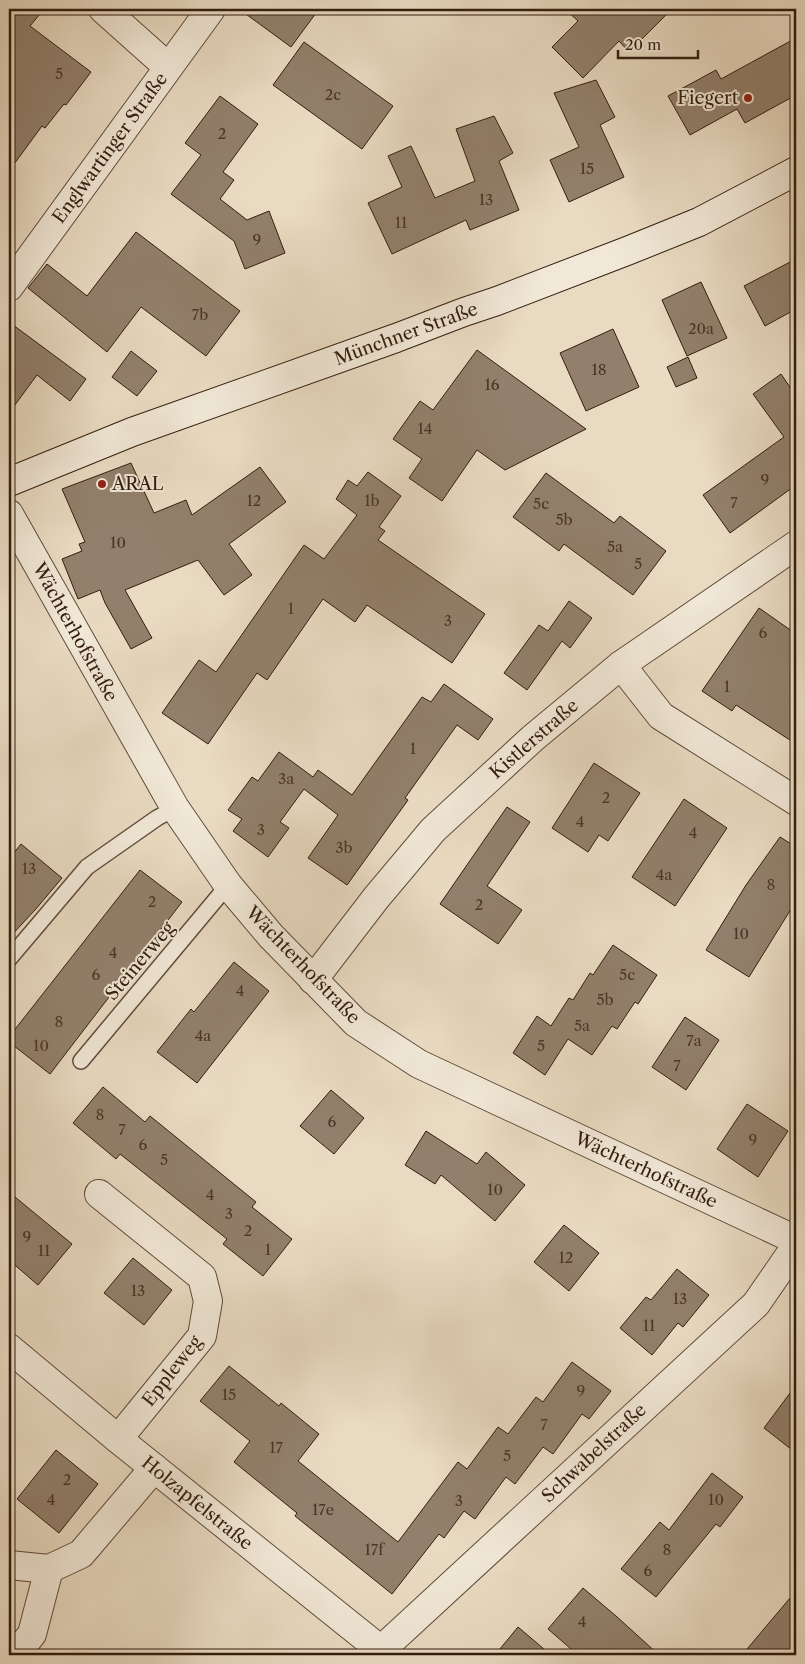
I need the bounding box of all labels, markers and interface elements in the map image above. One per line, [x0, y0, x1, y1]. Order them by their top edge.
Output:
scale bar [618, 28, 698, 60]
text: 20 m [625, 35, 661, 54]
house number: 5 [55, 64, 63, 83]
street label: Englwartinger Straße [48, 68, 172, 228]
house number: 2c [325, 85, 341, 104]
place label: Fiegert [677, 87, 739, 109]
marker: Fiegert [742, 92, 754, 104]
house number: 2 [218, 124, 226, 143]
house number: 15 [580, 159, 594, 178]
house number: 13 [479, 190, 493, 209]
house number: 11 [395, 213, 408, 232]
house number: 9 [253, 230, 261, 249]
street label: Münchner Straße [331, 298, 481, 370]
house number: 7b [192, 305, 208, 324]
house number: 20a [688, 319, 714, 338]
house number: 18 [591, 360, 607, 379]
house number: 16 [484, 375, 500, 394]
house number: 14 [418, 419, 432, 438]
house number: 9 [761, 470, 769, 489]
place label: ARAL [111, 473, 164, 495]
marker: ARAL [96, 478, 108, 490]
house number: 12 [247, 491, 261, 510]
house number: 1b [364, 491, 380, 510]
house number: 7 [730, 493, 738, 512]
house number: 5c [533, 494, 549, 513]
house number: 5b [555, 510, 573, 529]
house number: 10 [110, 533, 126, 552]
house number: 5a [607, 537, 623, 556]
house number: 5 [634, 554, 642, 573]
street label: Wächterhofstraße [27, 558, 122, 705]
house number: 1 [288, 599, 295, 618]
house number: 3 [444, 611, 452, 630]
house number: 6 [759, 623, 768, 642]
house number: 1 [724, 677, 731, 696]
street label: Kistlerstraße [485, 695, 583, 783]
house number: 1 [410, 739, 417, 758]
house number: 3a [278, 769, 294, 788]
house number: 2 [602, 788, 610, 807]
house number: 4 [576, 812, 584, 831]
house number: 3 [257, 820, 265, 839]
house number: 4 [689, 823, 697, 842]
house number: 3b [335, 838, 353, 857]
house number: 13 [22, 859, 36, 878]
house number: 4a [656, 865, 672, 884]
house number: 8 [767, 875, 776, 894]
house number: 2 [148, 892, 156, 911]
house number: 2 [475, 895, 483, 914]
street label: Wächterhofstraße [241, 901, 365, 1028]
street label: Steinerweg [101, 917, 179, 1005]
house number: 10 [733, 924, 749, 943]
house number: 4 [109, 943, 117, 962]
house number: 6 [92, 965, 101, 984]
house number: 5c [619, 965, 635, 984]
house number: 4 [236, 981, 244, 1000]
house number: 5b [596, 990, 614, 1009]
house number: 8 [55, 1012, 64, 1031]
house number: 5a [574, 1016, 590, 1035]
house number: 4a [195, 1026, 211, 1045]
house number: 7a [686, 1031, 702, 1050]
house number: 10 [33, 1036, 49, 1055]
house number: 5 [537, 1036, 545, 1055]
house number: 7 [673, 1056, 681, 1075]
house number: 8 [96, 1105, 105, 1124]
house number: 6 [328, 1112, 337, 1131]
house number: 7 [118, 1120, 126, 1139]
street label: Wächterhofstraße [570, 1127, 721, 1213]
house number: 9 [749, 1130, 757, 1149]
house number: 6 [139, 1135, 148, 1154]
house number: 5 [160, 1150, 168, 1169]
house number: 10 [487, 1180, 503, 1199]
house number: 4 [206, 1185, 214, 1204]
house number: 3 [225, 1204, 233, 1223]
house number: 2 [244, 1221, 252, 1240]
house number: 9 [23, 1227, 31, 1246]
house number: 1 [265, 1240, 272, 1259]
house number: 11 [38, 1241, 51, 1260]
house number: 12 [559, 1248, 573, 1267]
house number: 13 [131, 1281, 145, 1300]
house number: 13 [673, 1289, 687, 1308]
house number: 11 [643, 1316, 656, 1335]
street label: Eppleweg [138, 1331, 207, 1411]
house number: 9 [577, 1381, 585, 1400]
house number: 15 [222, 1385, 236, 1404]
street label: Schwabelstraße [537, 1399, 651, 1507]
house number: 7 [540, 1415, 548, 1434]
house number: 17 [269, 1438, 283, 1457]
house number: 5 [503, 1446, 511, 1465]
street label: Holzapfelstraße [137, 1451, 257, 1555]
house number: 2 [63, 1470, 71, 1489]
house number: 4 [47, 1490, 55, 1509]
house number: 10 [708, 1490, 724, 1509]
house number: 3 [455, 1491, 463, 1510]
house number: 17e [312, 1500, 334, 1519]
house number: 17f [364, 1540, 385, 1559]
house number: 8 [663, 1540, 672, 1559]
house number: 6 [644, 1561, 653, 1580]
house number: 4 [578, 1612, 586, 1631]

